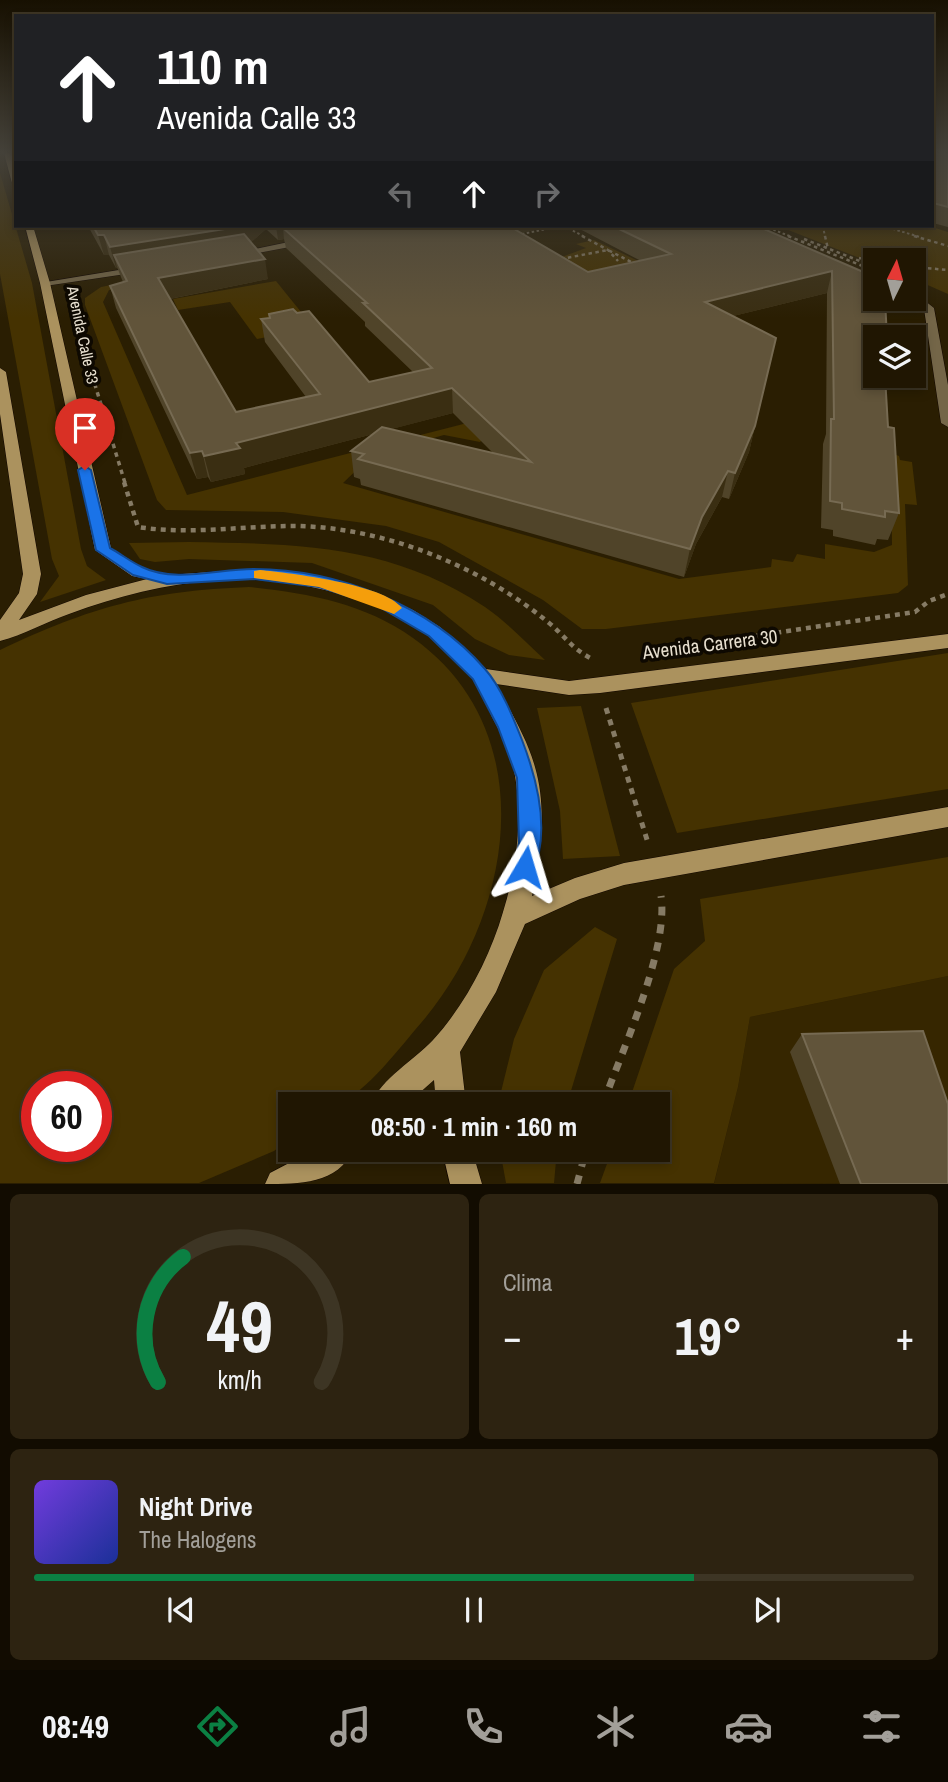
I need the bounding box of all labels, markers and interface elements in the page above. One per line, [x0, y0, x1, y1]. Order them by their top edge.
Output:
text: 110 m [157, 33, 269, 99]
icon: ahead [42, 42, 133, 133]
text: Avenida Calle 33 [157, 96, 356, 139]
icon: left [382, 175, 420, 213]
icon: ahead [455, 175, 493, 213]
icon: right [528, 175, 566, 213]
north arrow [863, 248, 926, 312]
map controls [863, 248, 926, 388]
street label: Avenida Calle 33 [62, 283, 104, 386]
button: layers [863, 325, 926, 388]
pin [55, 398, 115, 470]
icon: arrive [66, 409, 104, 447]
street label: Avenida Carrera 30 [640, 623, 779, 665]
position arrow [488, 830, 562, 904]
speed limit sign: 60 [21, 1071, 112, 1162]
text: 08:50 · 1 min · 160 m [371, 1109, 577, 1144]
text: Clima [503, 1267, 552, 1298]
text: 49 [206, 1278, 273, 1376]
text: 19° [674, 1301, 743, 1371]
text: − [503, 1311, 521, 1362]
text: + [896, 1311, 914, 1362]
text: km/h [217, 1363, 262, 1397]
text: Night Drive [139, 1489, 253, 1524]
text: The Halogens [139, 1524, 256, 1555]
icon: previous [162, 1591, 200, 1629]
icon: pause [455, 1591, 493, 1629]
icon: next [748, 1591, 786, 1629]
icon: directions [193, 1702, 242, 1751]
icon: music [326, 1702, 375, 1751]
icon: phone [459, 1702, 508, 1751]
icon: climate [591, 1702, 640, 1751]
icon: car [724, 1702, 773, 1751]
icon: filters [857, 1702, 906, 1751]
text: 08:49 [42, 1705, 109, 1748]

